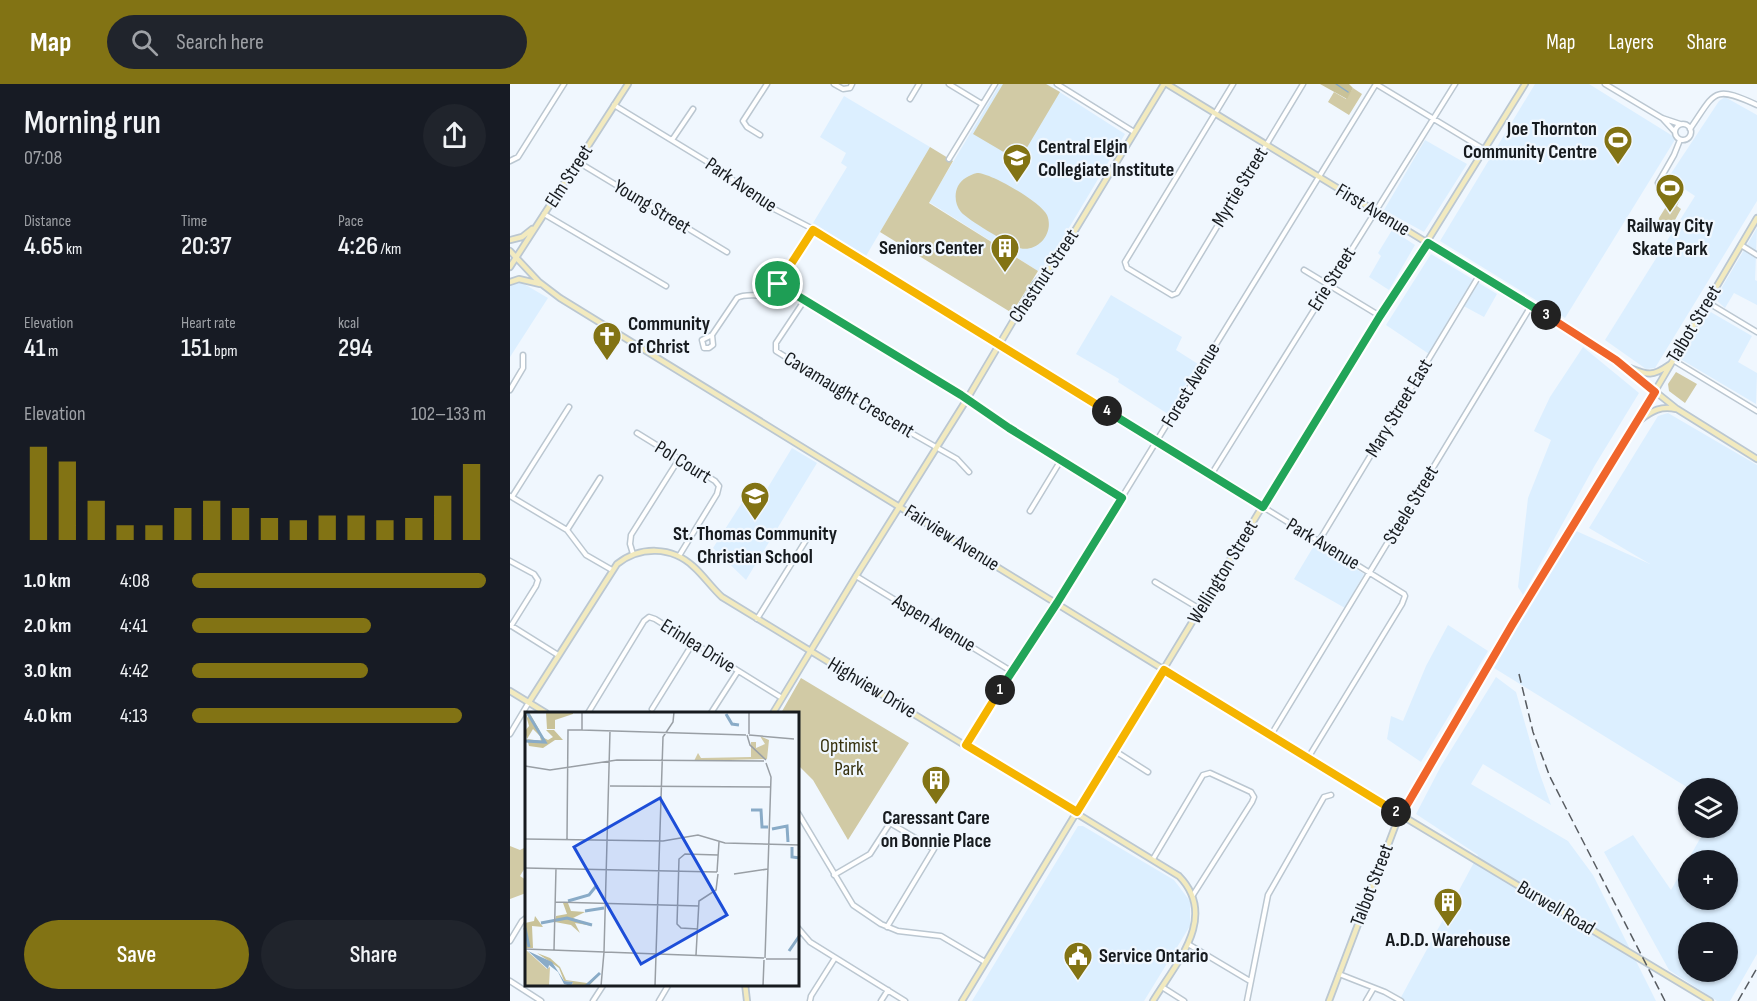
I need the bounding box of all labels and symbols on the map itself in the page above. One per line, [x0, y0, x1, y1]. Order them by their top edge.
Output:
place label: Joe Thornton Community Centre [1463, 117, 1597, 164]
sports icon: Joe Thornton Community Centre [1602, 124, 1634, 166]
place label: Central Elgin Collegiate Institute [1038, 135, 1174, 182]
street label: Elm Street [540, 140, 598, 212]
school or university icon: Central Elgin Collegiate Institute [1001, 142, 1033, 184]
street label: Myrtie Street [1207, 143, 1273, 231]
street label: Park Avenue [701, 152, 781, 218]
sports icon: Railway City Skate Park [1654, 172, 1686, 214]
street label: Young Street [609, 175, 695, 239]
street label: First Avenue [1332, 178, 1414, 242]
place label: Railway City Skate Park [1627, 214, 1714, 261]
street label: Chestnut Street [1004, 225, 1084, 327]
building icon: Seniors Center [989, 232, 1021, 274]
place label: Seniors Center [879, 236, 984, 260]
street label: Erie Street [1303, 242, 1361, 316]
pin [752, 258, 803, 309]
street label: Talbot Street [1661, 281, 1727, 367]
pin: 3 [1531, 300, 1561, 330]
place label: Community of Christ [628, 312, 711, 359]
church icon: Community of Christ [591, 320, 623, 362]
street label: Forest Avenue [1156, 338, 1226, 432]
street label: Cavamaught Crescent [779, 347, 919, 443]
street label: Mary Street East [1360, 354, 1438, 462]
pin: 4 [1092, 396, 1122, 426]
street label: Pol Court [650, 435, 716, 489]
street label: Steele Street [1378, 461, 1444, 549]
school or university icon: St. Thomas Community Christian School [739, 480, 771, 522]
street label: Fairview Avenue [900, 499, 1004, 577]
street label: Park Avenue [1282, 513, 1364, 575]
street label: Wellington Street [1183, 516, 1263, 628]
place label: St. Thomas Community Christian School [673, 522, 838, 569]
street label: Aspen Avenue [887, 588, 980, 657]
street label: Erinlea Drive [656, 614, 740, 678]
street label: Highview Drive [823, 652, 921, 724]
pin: 1 [985, 675, 1015, 705]
inset map [525, 712, 800, 986]
park label: Optimist Park [820, 734, 878, 781]
building icon: Caressant Care on Bonnie Place [920, 764, 952, 806]
pin: 2 [1381, 797, 1411, 827]
place label: Caressant Care on Bonnie Place [881, 806, 991, 853]
street label: Talbot Street [1345, 840, 1399, 930]
street label: Burwell Road [1513, 875, 1599, 941]
building icon: A.D.D. Warehouse [1432, 886, 1464, 928]
place label: A.D.D. Warehouse [1384, 928, 1511, 952]
public building icon: Service Ontario [1062, 940, 1094, 982]
place label: Service Ontario [1099, 944, 1209, 968]

